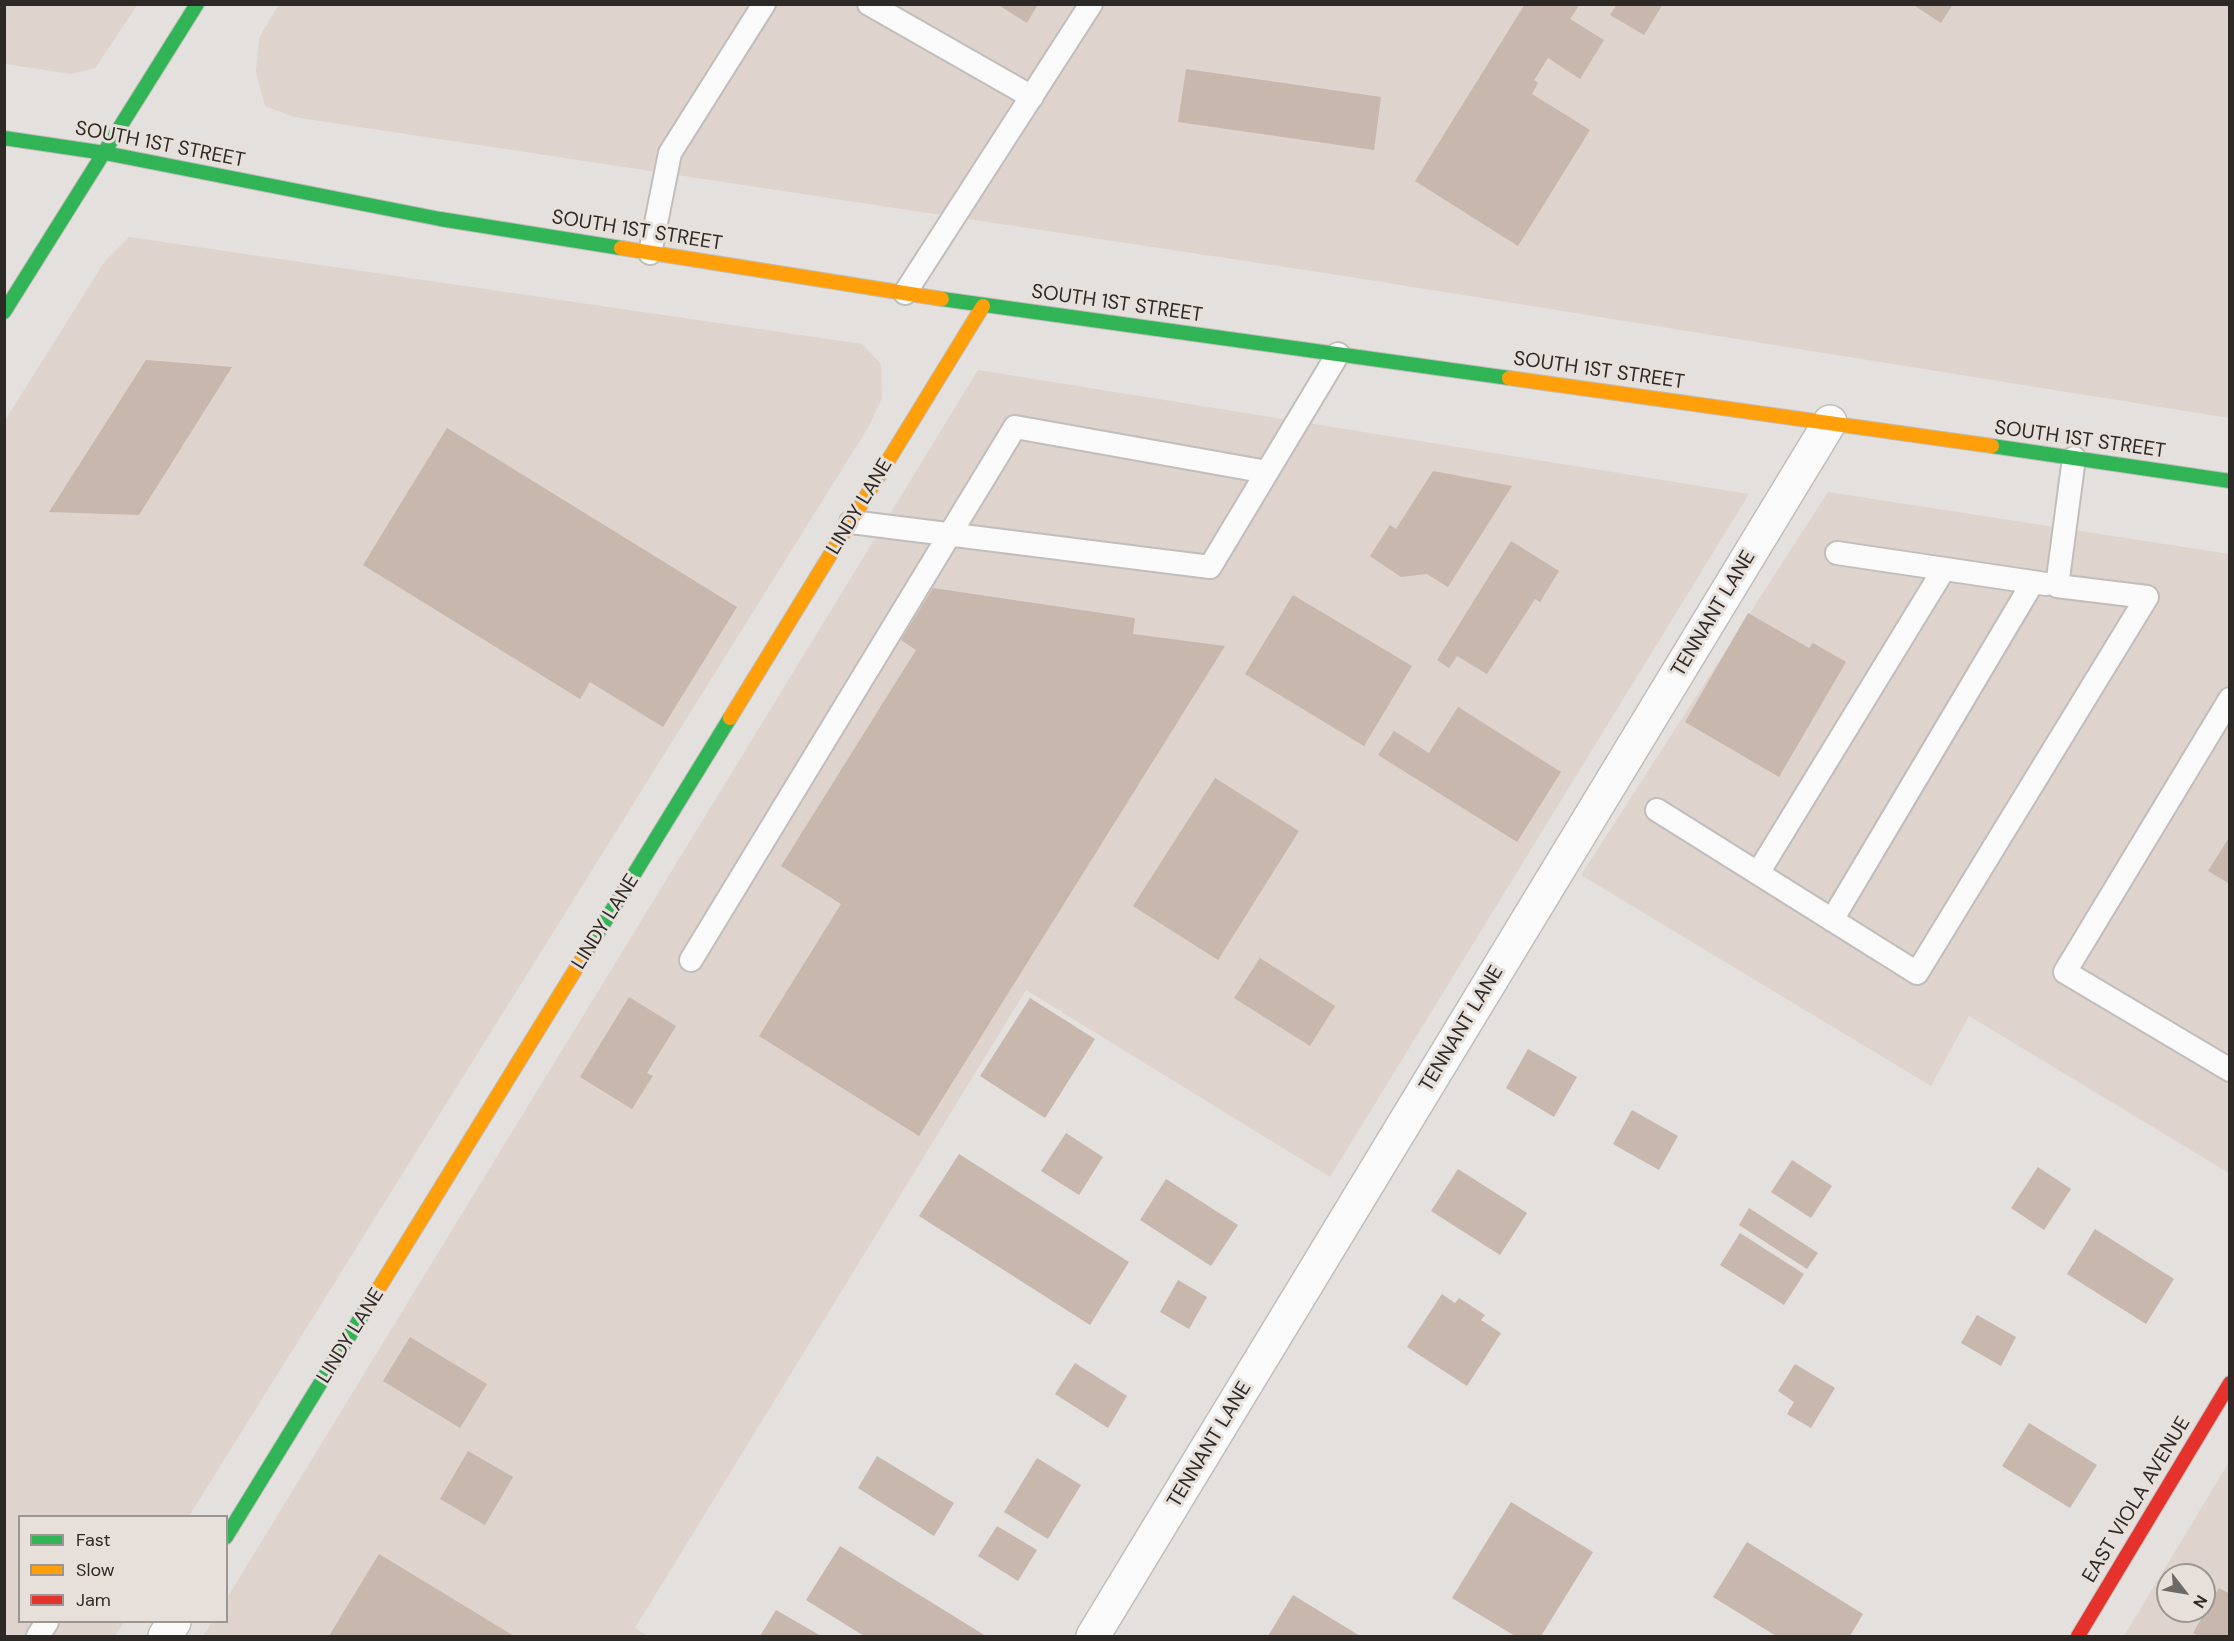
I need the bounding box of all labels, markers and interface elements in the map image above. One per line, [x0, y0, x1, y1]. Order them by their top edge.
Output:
street label: SOUTH 1ST STREET [73, 117, 247, 173]
street label: SOUTH 1ST STREET [550, 206, 724, 256]
street label: SOUTH 1ST STREET [1030, 280, 1204, 328]
street label: SOUTH 1ST STREET [1512, 347, 1686, 395]
street label: SOUTH 1ST STREET [1993, 416, 2167, 464]
street label: LINDY LANE [822, 455, 898, 559]
street label: TENNANT LANE [1667, 547, 1761, 681]
street label: LINDY LANE [567, 870, 645, 974]
street label: TENNANT LANE [1415, 962, 1509, 1096]
street label: LINDY LANE [312, 1284, 390, 1388]
street label: TENNANT LANE [1163, 1378, 1257, 1512]
street label: EAST VIOLA AVENUE [2078, 1413, 2196, 1587]
legend [18, 1515, 228, 1623]
text: Fast [76, 1528, 111, 1552]
text: Slow [76, 1558, 115, 1582]
north arrow [2156, 1563, 2216, 1623]
text: Jam [76, 1588, 111, 1612]
text: N [2188, 1591, 2212, 1612]

